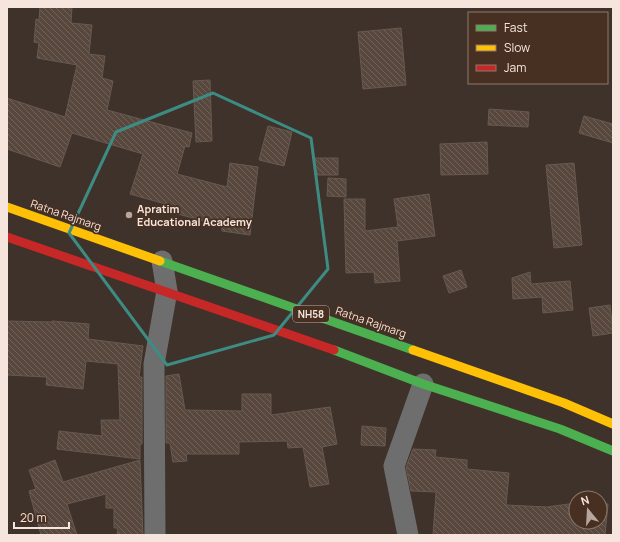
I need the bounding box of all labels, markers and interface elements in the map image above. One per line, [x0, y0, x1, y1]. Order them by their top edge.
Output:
legend [468, 12, 608, 84]
text: Fast [504, 19, 528, 36]
text: Slow [504, 39, 530, 56]
text: Jam [504, 59, 526, 76]
street label: Ratna Rajmarg [29, 195, 103, 234]
place label: Apratim Educational Academy [137, 201, 253, 229]
marker: Apratim Educational Academy [124, 210, 134, 220]
street label: Ratna Rajmarg [334, 302, 408, 341]
road number: NH58 [293, 306, 329, 322]
north arrow [568, 490, 608, 530]
text: N [579, 492, 591, 508]
scale bar [14, 504, 69, 530]
text: 20 m [20, 509, 47, 526]

